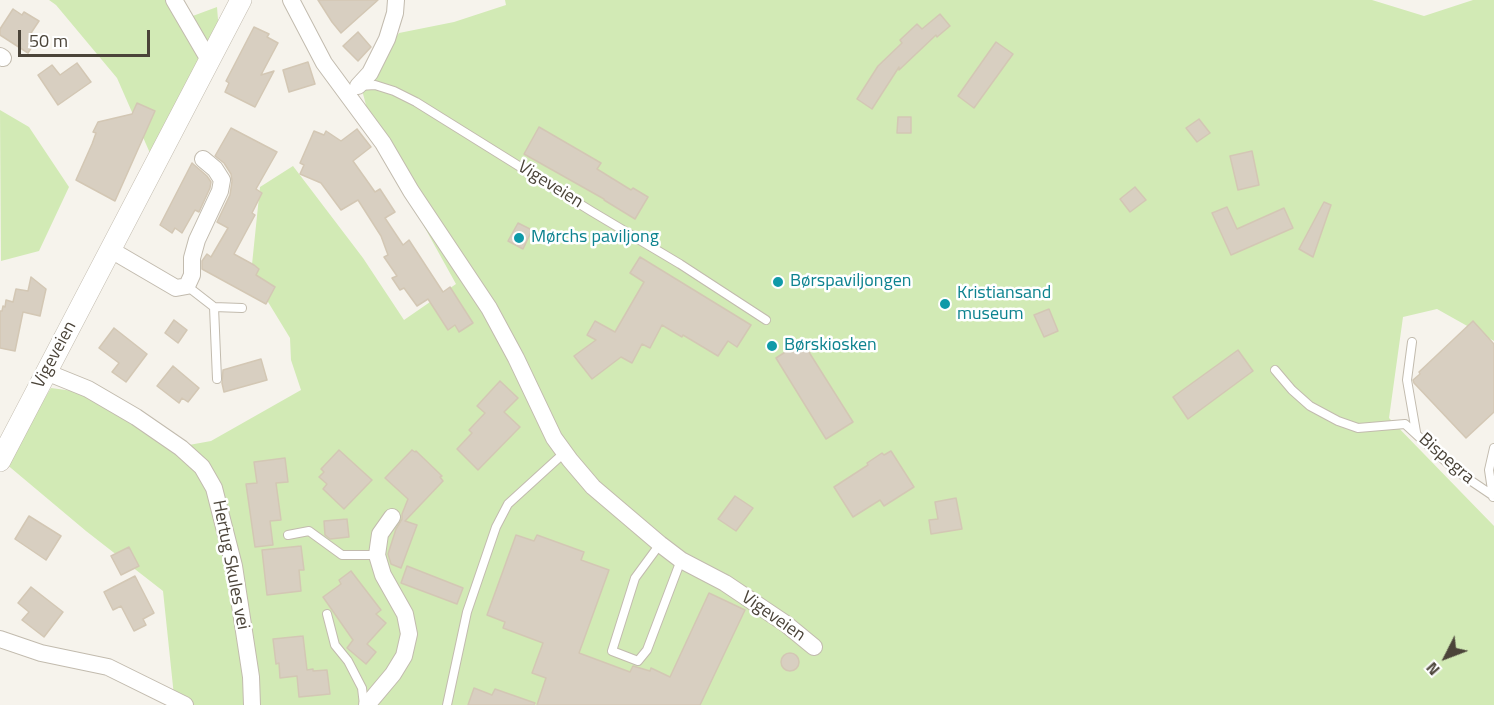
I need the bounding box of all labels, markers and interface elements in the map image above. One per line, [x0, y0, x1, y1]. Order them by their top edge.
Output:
scale bar [21, 18, 153, 56]
text: 50 m [29, 27, 68, 54]
street label: Vigeveien [513, 157, 587, 213]
place label: Mørchs paviljong [531, 227, 659, 249]
marker: Mørchs paviljong [512, 231, 526, 245]
place label: Børspaviljongen [790, 271, 911, 293]
marker: Børspaviljongen [771, 275, 785, 289]
place label: Kristiansand museum [957, 283, 1051, 326]
marker: Kristiansand museum [938, 297, 952, 311]
street label: Vigeveien [28, 318, 82, 392]
place label: Børskiosken [784, 335, 877, 357]
marker: Børskiosken [765, 339, 779, 353]
street label: Bispegra [1414, 429, 1478, 489]
street label: Hertug Skules vei [207, 498, 253, 632]
street label: Vigeveien [737, 587, 809, 647]
north arrow [1416, 627, 1476, 687]
text: N [1420, 657, 1445, 681]

